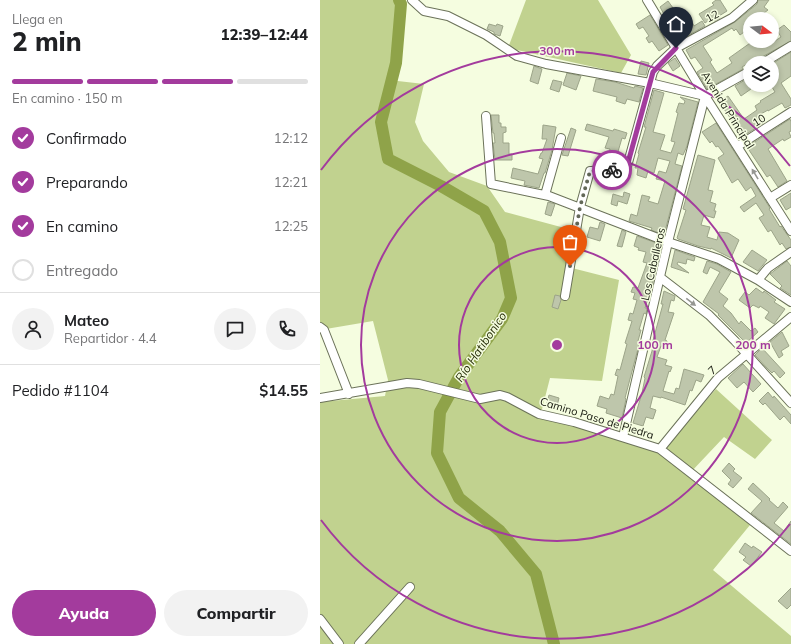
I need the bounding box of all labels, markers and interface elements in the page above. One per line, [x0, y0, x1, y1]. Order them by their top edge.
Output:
pin [659, 7.0, 693, 48]
street label: 12 [703, 7, 721, 25]
text: Llega en [12, 11, 63, 27]
north arrow [743, 12, 779, 48]
map controls [743, 12, 779, 92]
icon: home [665, 13, 687, 35]
text: 2 min [12, 25, 82, 58]
text: 12:39–12:44 [221, 25, 308, 44]
text: 300 m [539, 43, 575, 58]
button: layers [743, 56, 779, 92]
street label: Avenida Principal [699, 69, 757, 151]
text: En camino · 150 m [12, 90, 122, 106]
street label: 10 [750, 110, 769, 129]
icon: check [12, 127, 34, 149]
text: Confirmado [46, 129, 127, 148]
text: 12:12 [274, 130, 308, 146]
courier [592, 150, 632, 190]
icon: bike [601, 159, 623, 181]
one-way arrow [752, 168, 759, 180]
icon: check [12, 171, 34, 193]
text: Preparando [46, 173, 128, 192]
text: 12:21 [274, 174, 308, 190]
icon: check [12, 215, 34, 237]
text: En camino [46, 217, 118, 236]
text: 12:25 [274, 218, 308, 234]
pin [553, 225, 587, 266]
street label: Los Caballeros [638, 226, 668, 302]
icon: bag [559, 231, 581, 253]
text: Entregado [46, 261, 118, 280]
one-way arrow [686, 297, 697, 306]
button: person [12, 308, 54, 350]
button: chat [214, 308, 256, 350]
button: phone [266, 308, 308, 350]
water label: Río Hatibonico [452, 309, 510, 385]
text: Mateo [64, 311, 109, 330]
text: Repartidor · 4.4 [64, 330, 157, 346]
text: 100 m [637, 337, 673, 352]
text: 200 m [735, 337, 771, 352]
centre of rings [550, 338, 564, 352]
street label: 7 [705, 363, 719, 377]
text: Pedido #1104 [12, 381, 109, 400]
text: $14.55 [259, 381, 308, 400]
street label: Camino Paso de Piedra [538, 394, 656, 442]
button: Ayuda [12, 590, 156, 636]
button: Compartir [164, 590, 308, 636]

